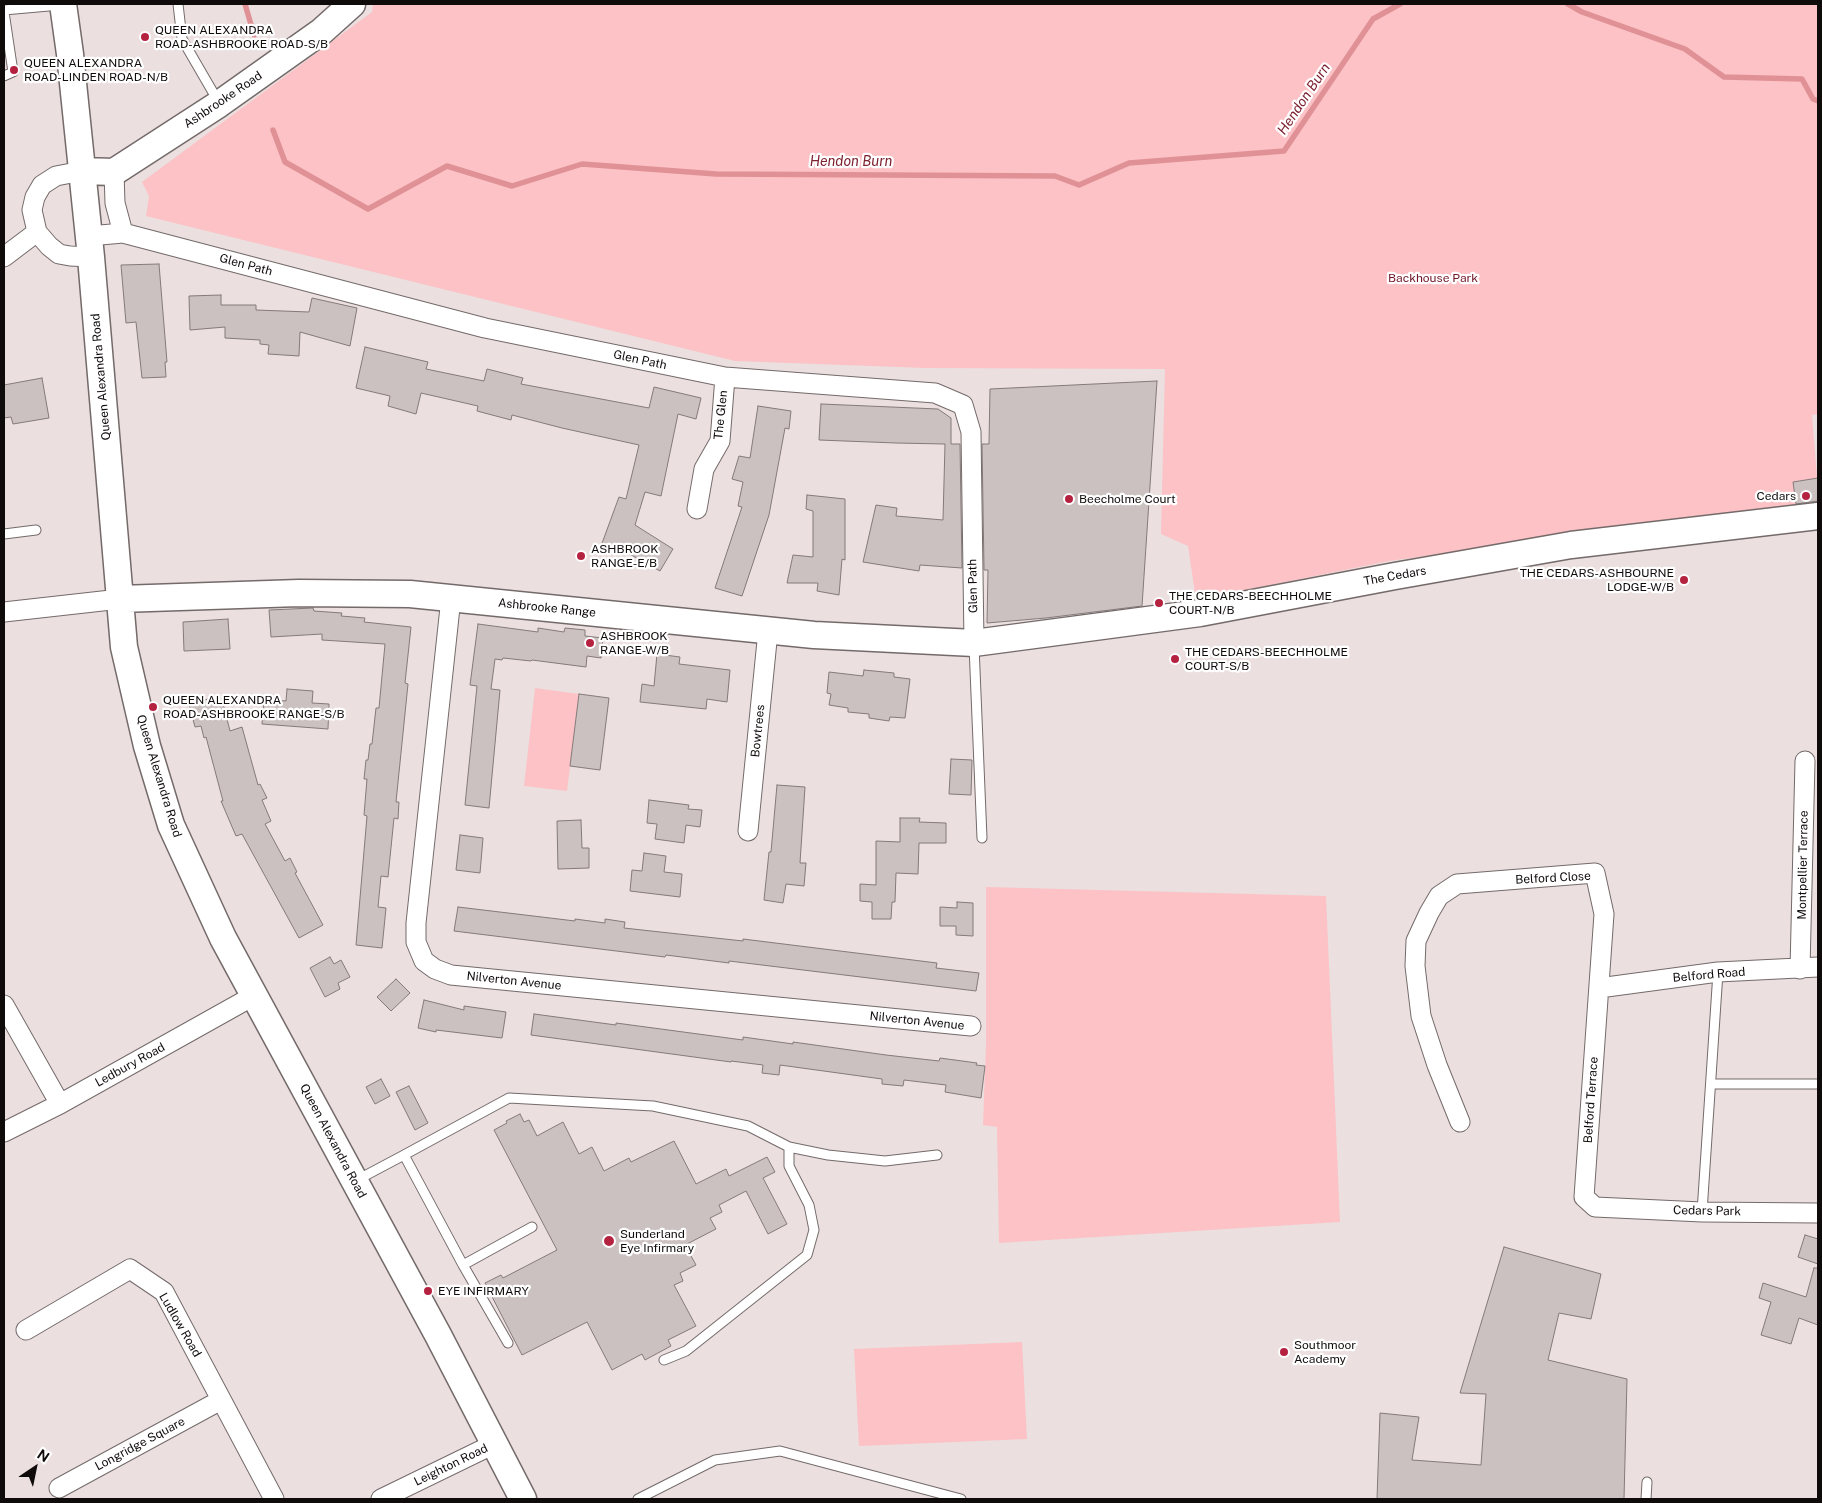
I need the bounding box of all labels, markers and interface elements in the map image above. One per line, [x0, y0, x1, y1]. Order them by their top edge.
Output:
place label: QUEEN ALEXANDRA ROAD-ASHBROOKE ROAD-S/B [155, 23, 328, 51]
marker: QUEEN ALEXANDRA ROAD-ASHBROOKE ROAD-S/B [139, 31, 151, 43]
place label: QUEEN ALEXANDRA ROAD-LINDEN ROAD-N/B [24, 56, 168, 84]
water label: Hendon Burn [1274, 60, 1334, 138]
marker: QUEEN ALEXANDRA ROAD-LINDEN ROAD-N/B [8, 64, 20, 76]
street label: Ashbrooke Road [181, 69, 265, 131]
water label: Hendon Burn [810, 154, 892, 170]
street label: Glen Path [218, 251, 274, 279]
park label: Backhouse Park [1388, 271, 1478, 285]
street label: Queen Alexandra Road [88, 313, 114, 441]
street label: Glen Path [612, 347, 668, 373]
street label: The Glen [711, 390, 731, 440]
place label: Cedars [1756, 489, 1796, 503]
marker: Cedars [1800, 490, 1812, 502]
place label: Beecholme Court [1079, 492, 1176, 506]
marker: Beecholme Court [1063, 493, 1075, 505]
place label: ASHBROOK RANGE-E/B [591, 542, 658, 570]
marker: ASHBROOK RANGE-E/B [575, 550, 587, 562]
street label: Glen Path [965, 559, 981, 613]
street label: The Cedars [1363, 563, 1427, 589]
place label: THE CEDARS-ASHBOURNE LODGE-W/B [1520, 566, 1674, 594]
marker: THE CEDARS-ASHBOURNE LODGE-W/B [1678, 574, 1690, 586]
place label: THE CEDARS-BEECHHOLME COURT-N/B [1169, 589, 1332, 617]
street label: Ashbrooke Range [497, 596, 597, 620]
marker: THE CEDARS-BEECHHOLME COURT-N/B [1153, 597, 1165, 609]
place label: ASHBROOK RANGE-W/B [600, 629, 669, 657]
marker: ASHBROOK RANGE-W/B [584, 637, 596, 649]
place label: THE CEDARS-BEECHHOLME COURT-S/B [1185, 645, 1348, 673]
marker: THE CEDARS-BEECHHOLME COURT-S/B [1169, 653, 1181, 665]
place label: QUEEN ALEXANDRA ROAD-ASHBROOKE RANGE-S/B [163, 693, 345, 721]
marker: QUEEN ALEXANDRA ROAD-ASHBROOKE RANGE-S/B [147, 701, 159, 713]
street label: Bowtrees [748, 704, 768, 758]
street label: Queen Alexandra Road [133, 713, 185, 839]
street label: Montpellier Terrace [1795, 810, 1811, 920]
street label: Belford Close [1515, 869, 1591, 887]
street label: Belford Road [1672, 965, 1746, 985]
street label: Nilverton Avenue [466, 969, 562, 993]
street label: Nilverton Avenue [869, 1009, 965, 1033]
street label: Ledbury Road [93, 1040, 167, 1090]
street label: Belford Terrace [1581, 1056, 1601, 1144]
street label: Queen Alexandra Road [297, 1081, 369, 1201]
street label: Cedars Park [1673, 1203, 1741, 1219]
place label: Sunderland Eye Infirmary [620, 1227, 694, 1255]
marker: Sunderland Eye Infirmary [602, 1234, 616, 1248]
place label: EYE INFIRMARY [438, 1284, 529, 1298]
marker: EYE INFIRMARY [422, 1285, 434, 1297]
street label: Ludlow Road [156, 1290, 204, 1360]
place label: Southmoor Academy [1294, 1338, 1356, 1366]
marker: Southmoor Academy [1278, 1346, 1290, 1358]
street label: Longridge Square [93, 1414, 187, 1474]
street label: Leighton Road [412, 1441, 490, 1489]
north arrow [10, 1443, 60, 1493]
text: N [34, 1446, 52, 1465]

